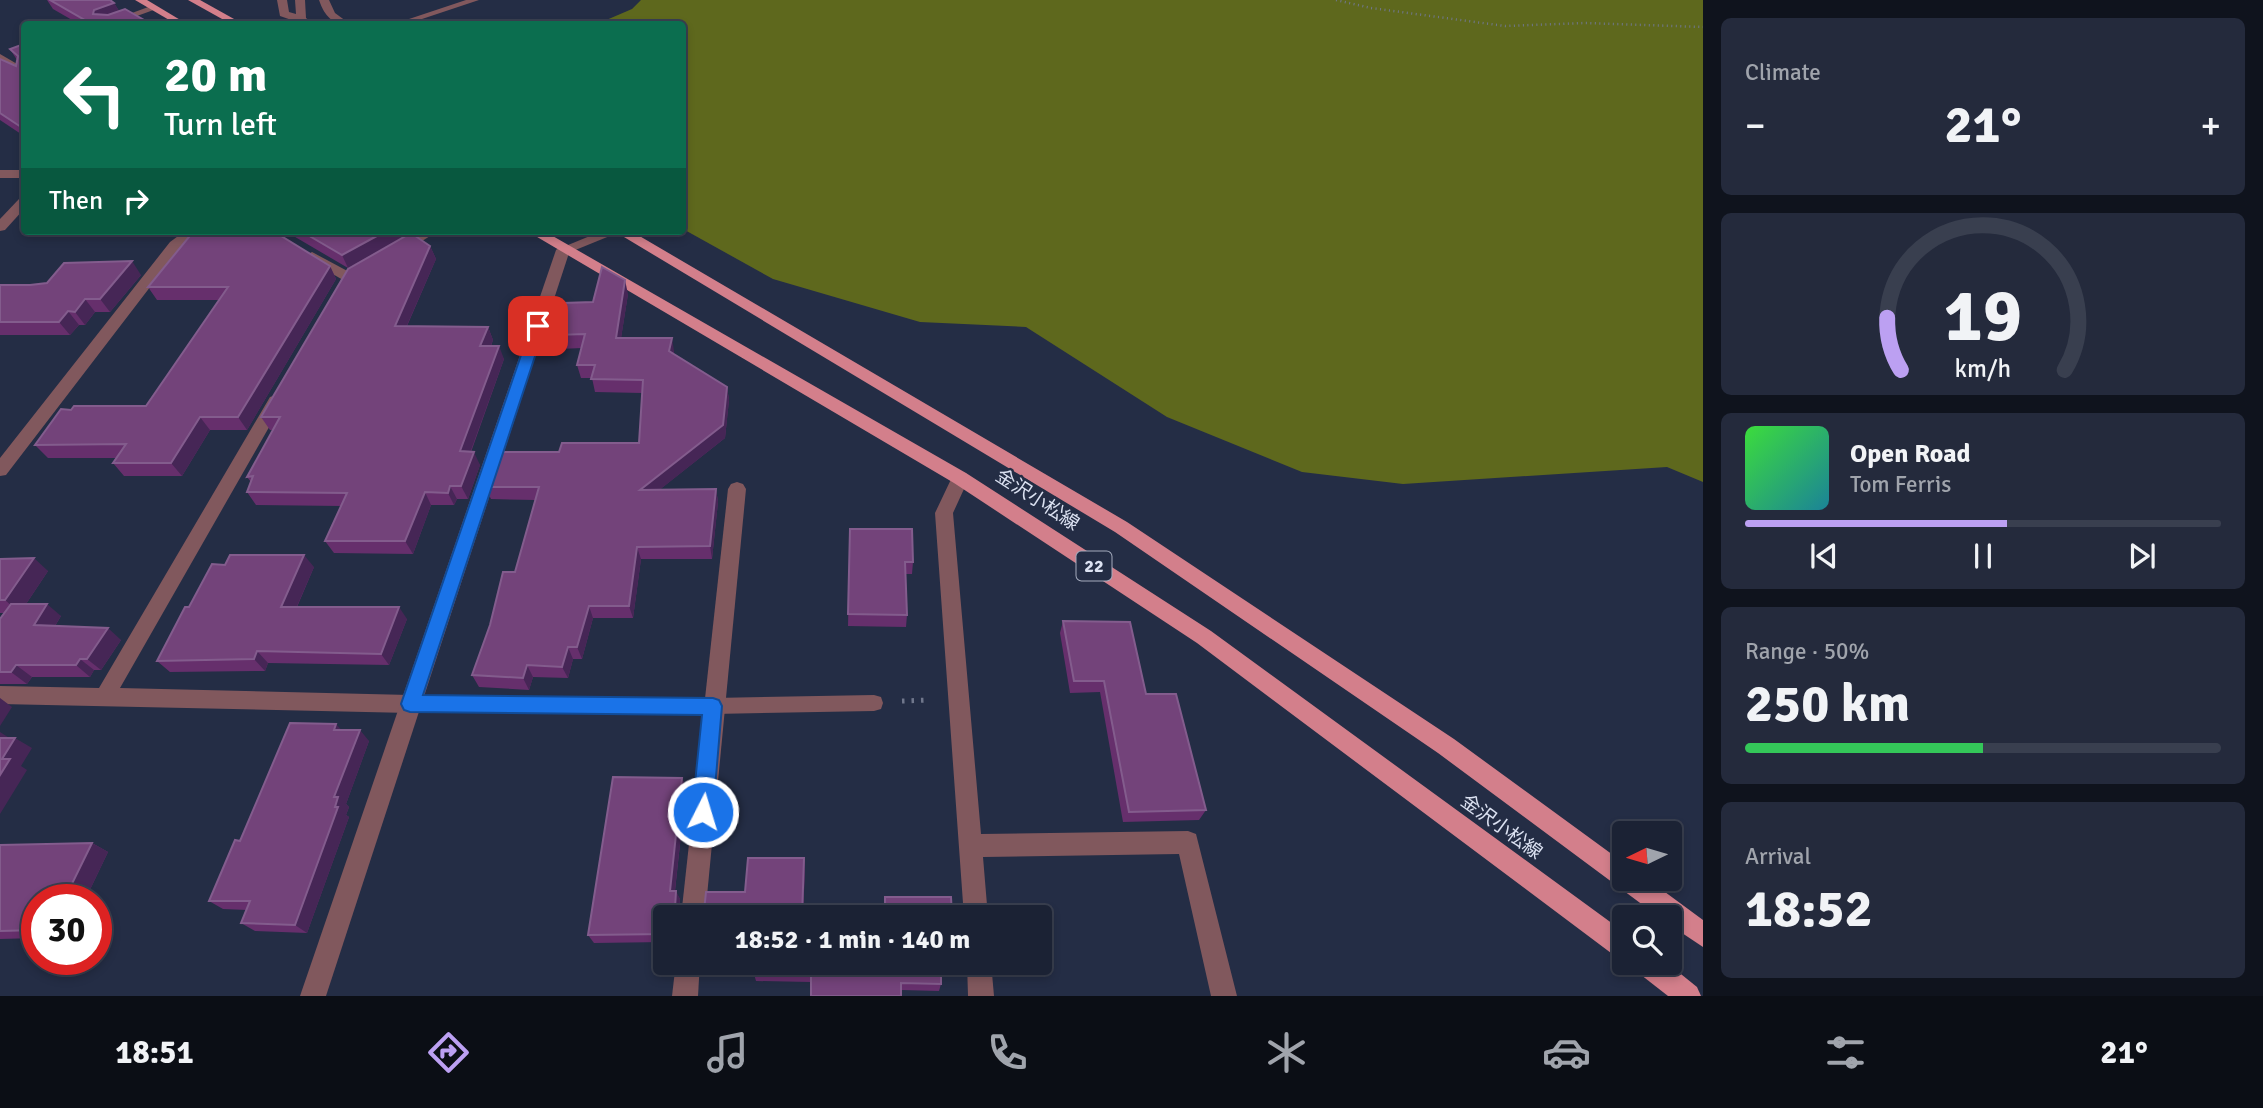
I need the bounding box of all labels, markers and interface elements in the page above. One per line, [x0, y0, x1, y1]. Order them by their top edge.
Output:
text: 20 m [164, 45, 267, 105]
icon: left [49, 49, 140, 140]
text: Climate [1745, 58, 1821, 87]
text: 21° [1945, 93, 2021, 157]
text: − [1745, 102, 1766, 149]
text: + [2200, 102, 2221, 149]
text: Turn left [164, 105, 277, 144]
icon: right [117, 182, 155, 220]
text: Then [49, 185, 103, 217]
text: 19 [1944, 272, 2022, 361]
pin [508, 296, 568, 356]
icon: arrive [519, 307, 557, 345]
text: km/h [1955, 352, 2011, 383]
text: Open Road [1850, 438, 1971, 470]
street label: 金沢小松線 [991, 464, 1084, 536]
text: Tom Ferris [1850, 470, 1951, 499]
icon: previous [1805, 537, 1843, 575]
icon: pause [1964, 537, 2002, 575]
icon: next [2123, 537, 2161, 575]
road number: 22 [1076, 552, 1112, 580]
text: Range · 50% [1745, 637, 1869, 666]
text: 250 km [1745, 672, 1910, 736]
position arrow [666, 775, 740, 849]
street label: 金沢小松線 [1456, 789, 1547, 864]
north arrow [1612, 821, 1682, 891]
map controls [1612, 821, 1682, 975]
text: Arrival [1745, 842, 1811, 871]
text: 18:52 [1745, 877, 1873, 941]
speed limit sign: 30 [21, 884, 112, 975]
button: search [1612, 905, 1682, 975]
text: 18:52 · 1 min · 140 m [735, 924, 970, 956]
icon: directions [424, 1028, 473, 1077]
icon: music [703, 1028, 752, 1077]
icon: phone [983, 1028, 1032, 1077]
icon: climate [1262, 1028, 1311, 1077]
icon: car [1542, 1028, 1591, 1077]
icon: filters [1821, 1028, 1870, 1077]
text: 18:51 [115, 1033, 194, 1072]
text: 21° [2100, 1033, 2148, 1072]

